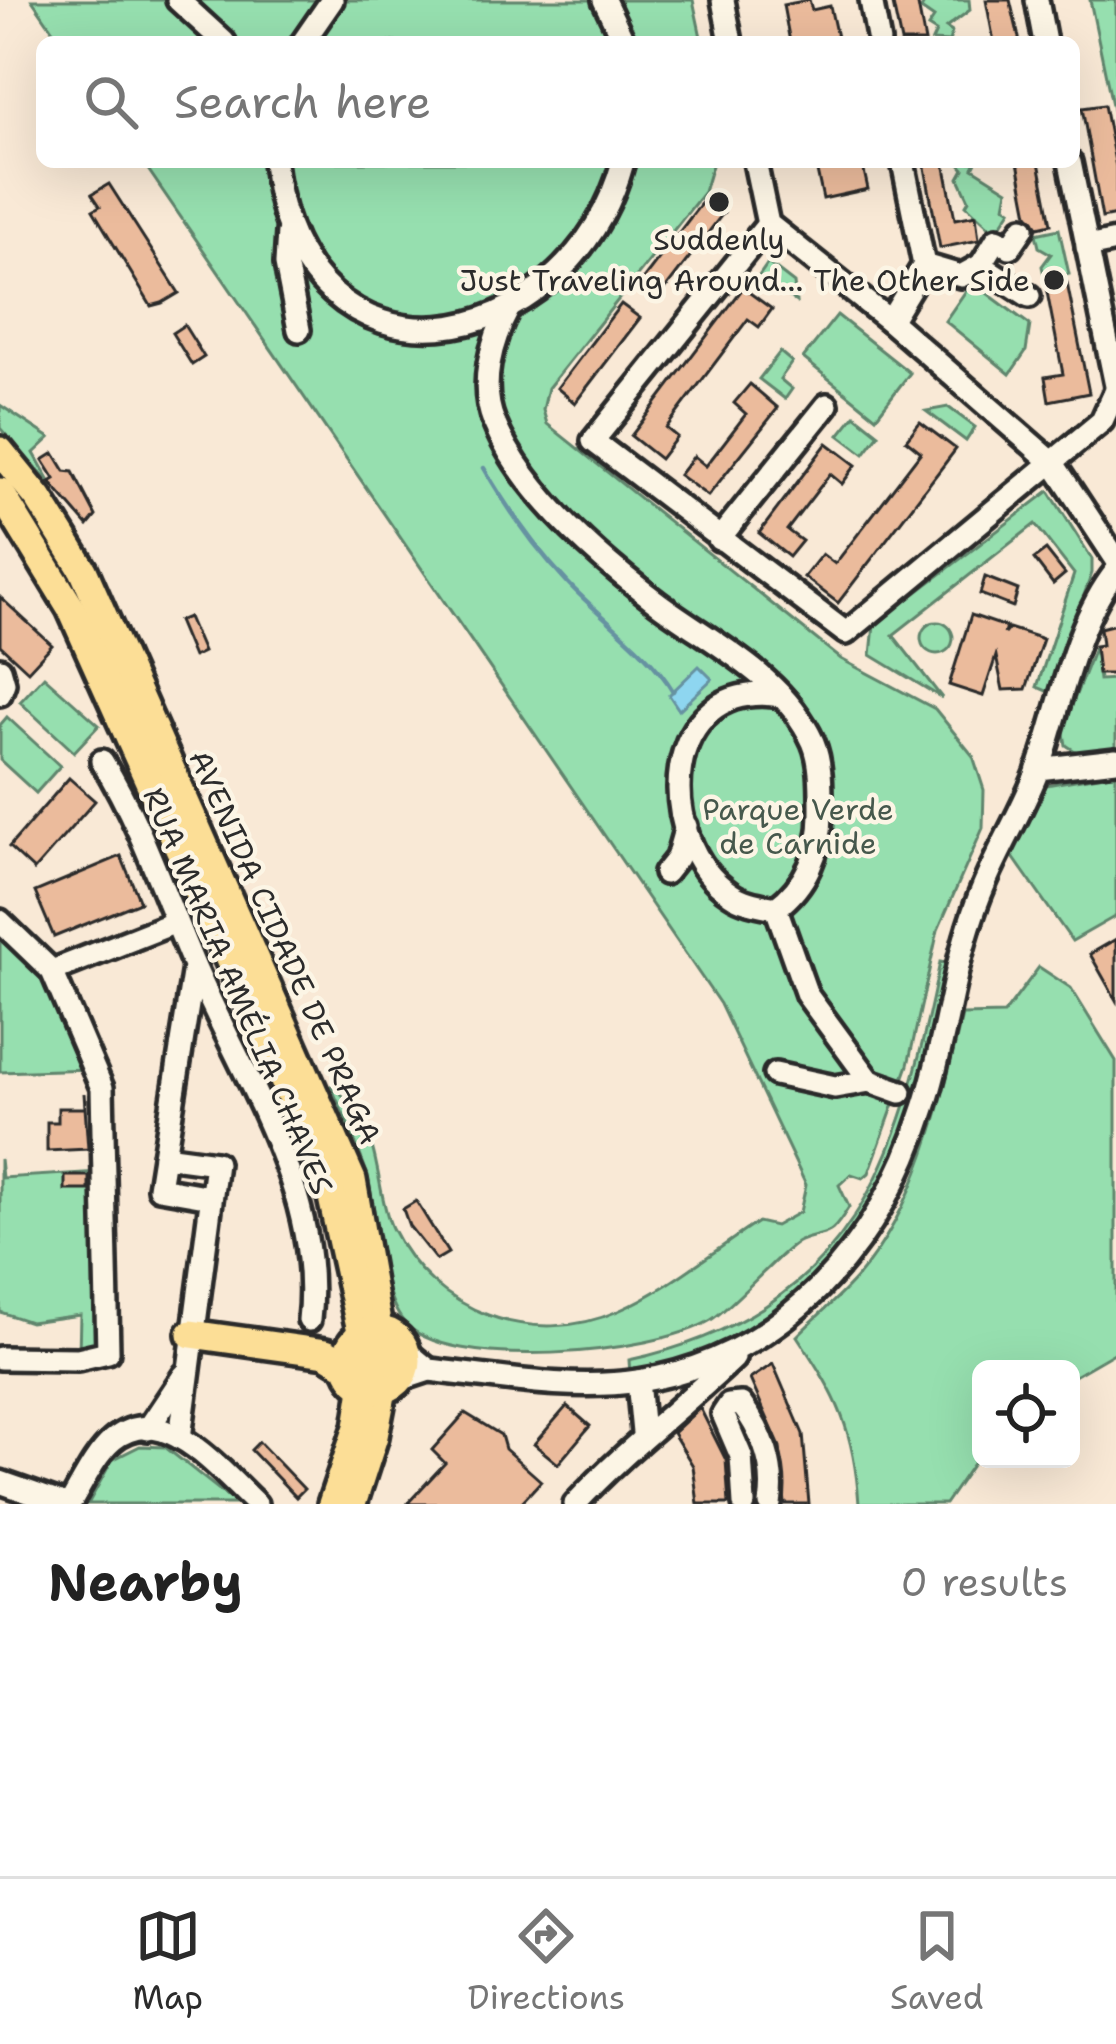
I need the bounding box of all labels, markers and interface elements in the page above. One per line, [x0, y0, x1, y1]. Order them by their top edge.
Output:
search box [36, 36, 1080, 168]
icon: search [78, 69, 144, 135]
text: Search here [174, 72, 431, 132]
marker: Suddenly [706, 189, 732, 215]
place label: Suddenly [653, 219, 785, 260]
place label: Just Traveling Around… The Other Side [460, 260, 1030, 301]
marker: Just Traveling Around… The Other Side [1041, 267, 1067, 293]
street label: AVENIDA CIDADE DE PRAGA [179, 743, 391, 1151]
street label: RUA MARIA AMÉLIA CHAVES [133, 781, 343, 1201]
park label: Parque Verde de Carnide [702, 789, 894, 864]
map controls [972, 1360, 1080, 1468]
button: locate [972, 1360, 1080, 1468]
text: Nearby [48, 1548, 243, 1616]
text: 0 results [901, 1556, 1068, 1608]
tab: Map [132, 1903, 203, 2020]
tab: Directions [468, 1903, 625, 2020]
tab: Saved [890, 1903, 984, 2020]

